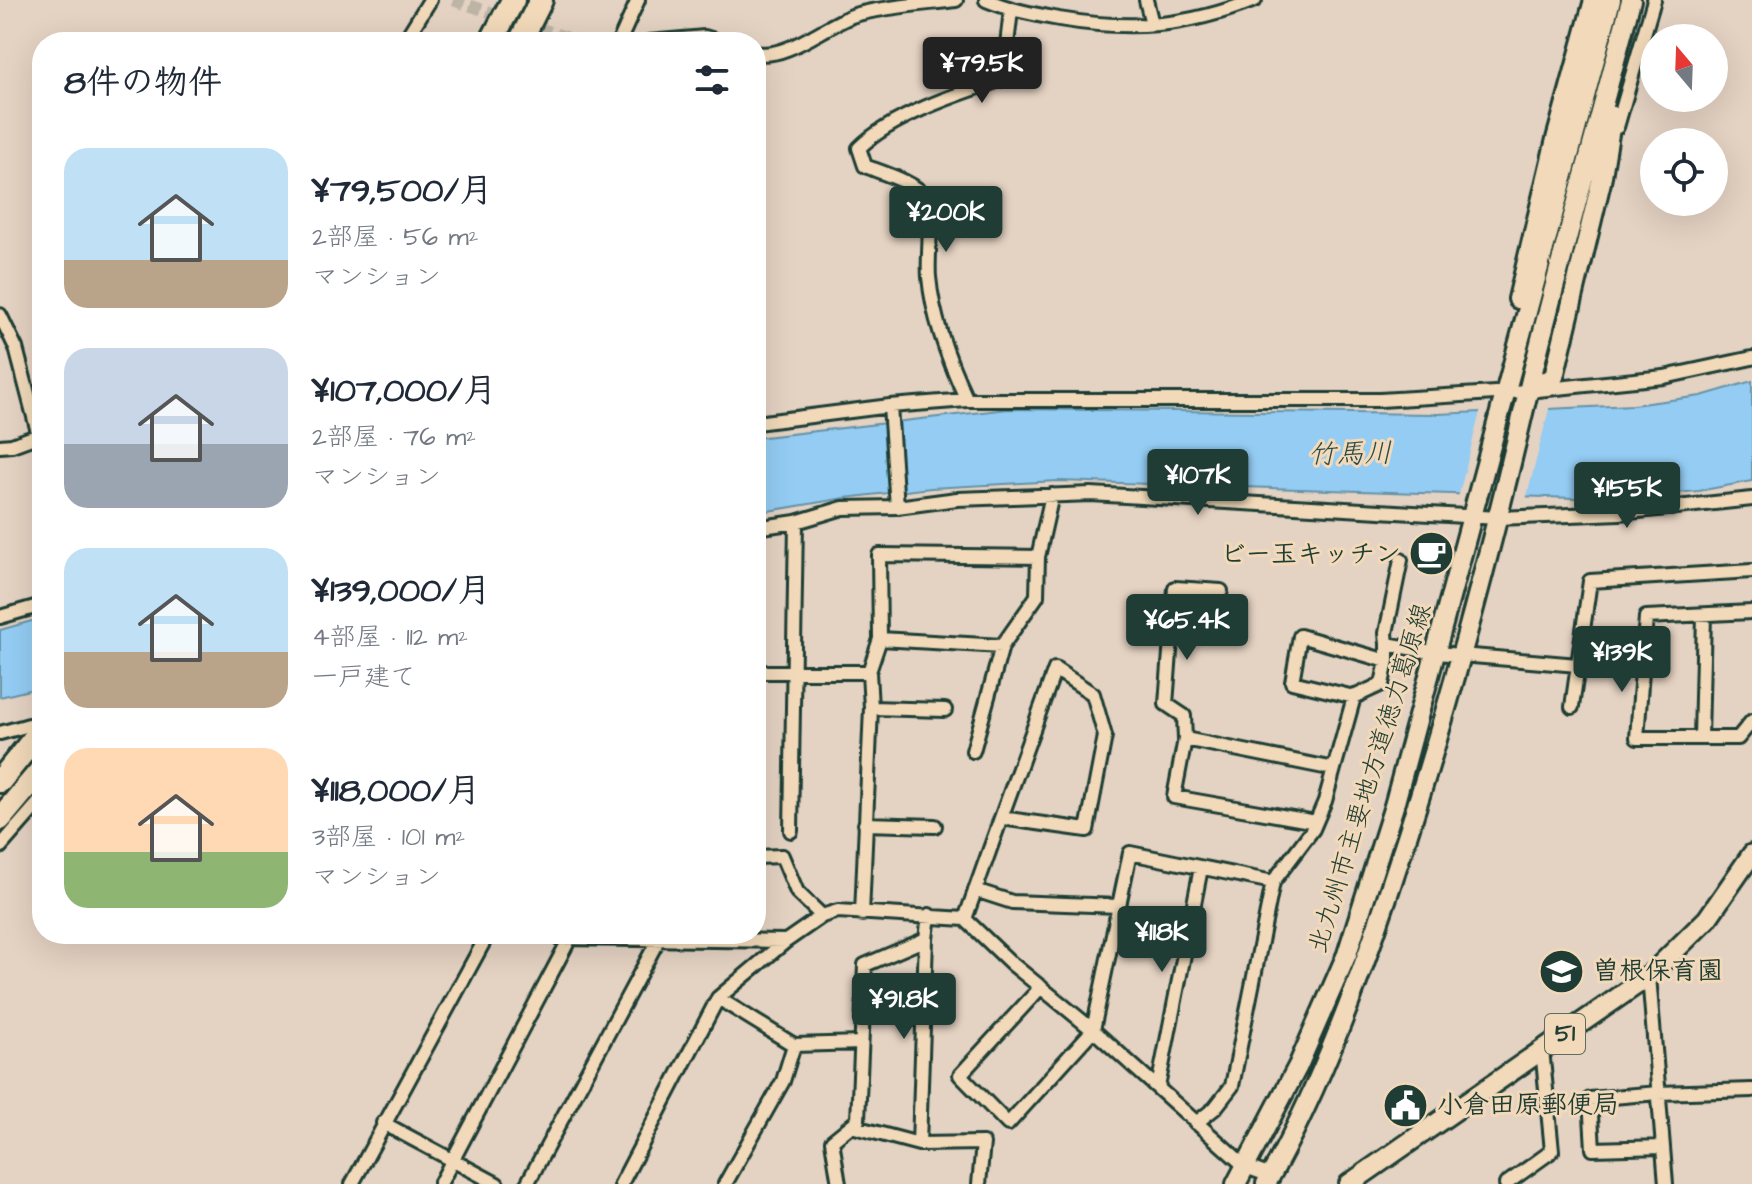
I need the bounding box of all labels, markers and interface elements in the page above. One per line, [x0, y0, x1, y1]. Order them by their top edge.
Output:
north arrow [1640, 24, 1728, 112]
map controls [1640, 24, 1728, 216]
pin: ¥79.5K [917, 37, 1047, 105]
text: ¥79.5K [941, 45, 1023, 81]
icon: filters [690, 58, 734, 102]
text: 8件の物件 [64, 59, 222, 107]
button: locate [1640, 128, 1728, 216]
text: ¥79,500/月 [312, 167, 493, 215]
icon: home [128, 180, 224, 276]
pin: ¥200K [890, 186, 1002, 254]
text: ¥200K [907, 194, 985, 230]
text: 2部屋 · 56 m² [312, 219, 478, 255]
text: マンション [312, 259, 441, 295]
text: ¥107,000/月 [312, 367, 497, 415]
icon: home [128, 380, 224, 476]
text: 2部屋 · 76 m² [312, 419, 476, 455]
water label: 竹馬川 [1308, 434, 1392, 474]
pin: ¥107K [1142, 449, 1254, 517]
text: ¥107K [1165, 457, 1231, 493]
text: マンション [312, 459, 441, 495]
pin: ¥155K [1571, 462, 1683, 530]
text: ¥155K [1592, 470, 1662, 506]
cafe icon: ビー玉キッチン [1408, 530, 1456, 578]
place label: ビー玉キッチン [1220, 536, 1401, 572]
text: ¥139,000/月 [312, 567, 491, 615]
icon: home [128, 580, 224, 676]
pin: ¥65.4K [1122, 594, 1252, 662]
street label: 北九州市主要地方道徳力葛原線 [1300, 599, 1440, 957]
text: ¥65.4K [1144, 602, 1230, 638]
text: 4部屋 · 112 m² [312, 619, 468, 655]
pin: ¥139K [1566, 626, 1678, 694]
text: ¥139K [1592, 634, 1653, 670]
text: 一戸建て [312, 659, 416, 695]
text: ¥118,000/月 [312, 767, 481, 815]
icon: home [128, 780, 224, 876]
text: 3部屋 · 101 m² [312, 819, 465, 855]
text: マンション [312, 859, 441, 895]
pin: ¥118K [1106, 906, 1218, 974]
text: ¥118K [1135, 914, 1189, 950]
school or university icon: 曽根保育園 [1538, 947, 1586, 995]
place label: 曽根保育園 [1593, 953, 1723, 989]
pin: ¥91.8K [839, 973, 969, 1041]
text: ¥91.8K [870, 981, 938, 1017]
road number: 51 [1545, 1014, 1585, 1054]
public building icon: 小倉田原郵便局 [1382, 1081, 1430, 1129]
place label: 小倉田原郵便局 [1437, 1087, 1619, 1123]

